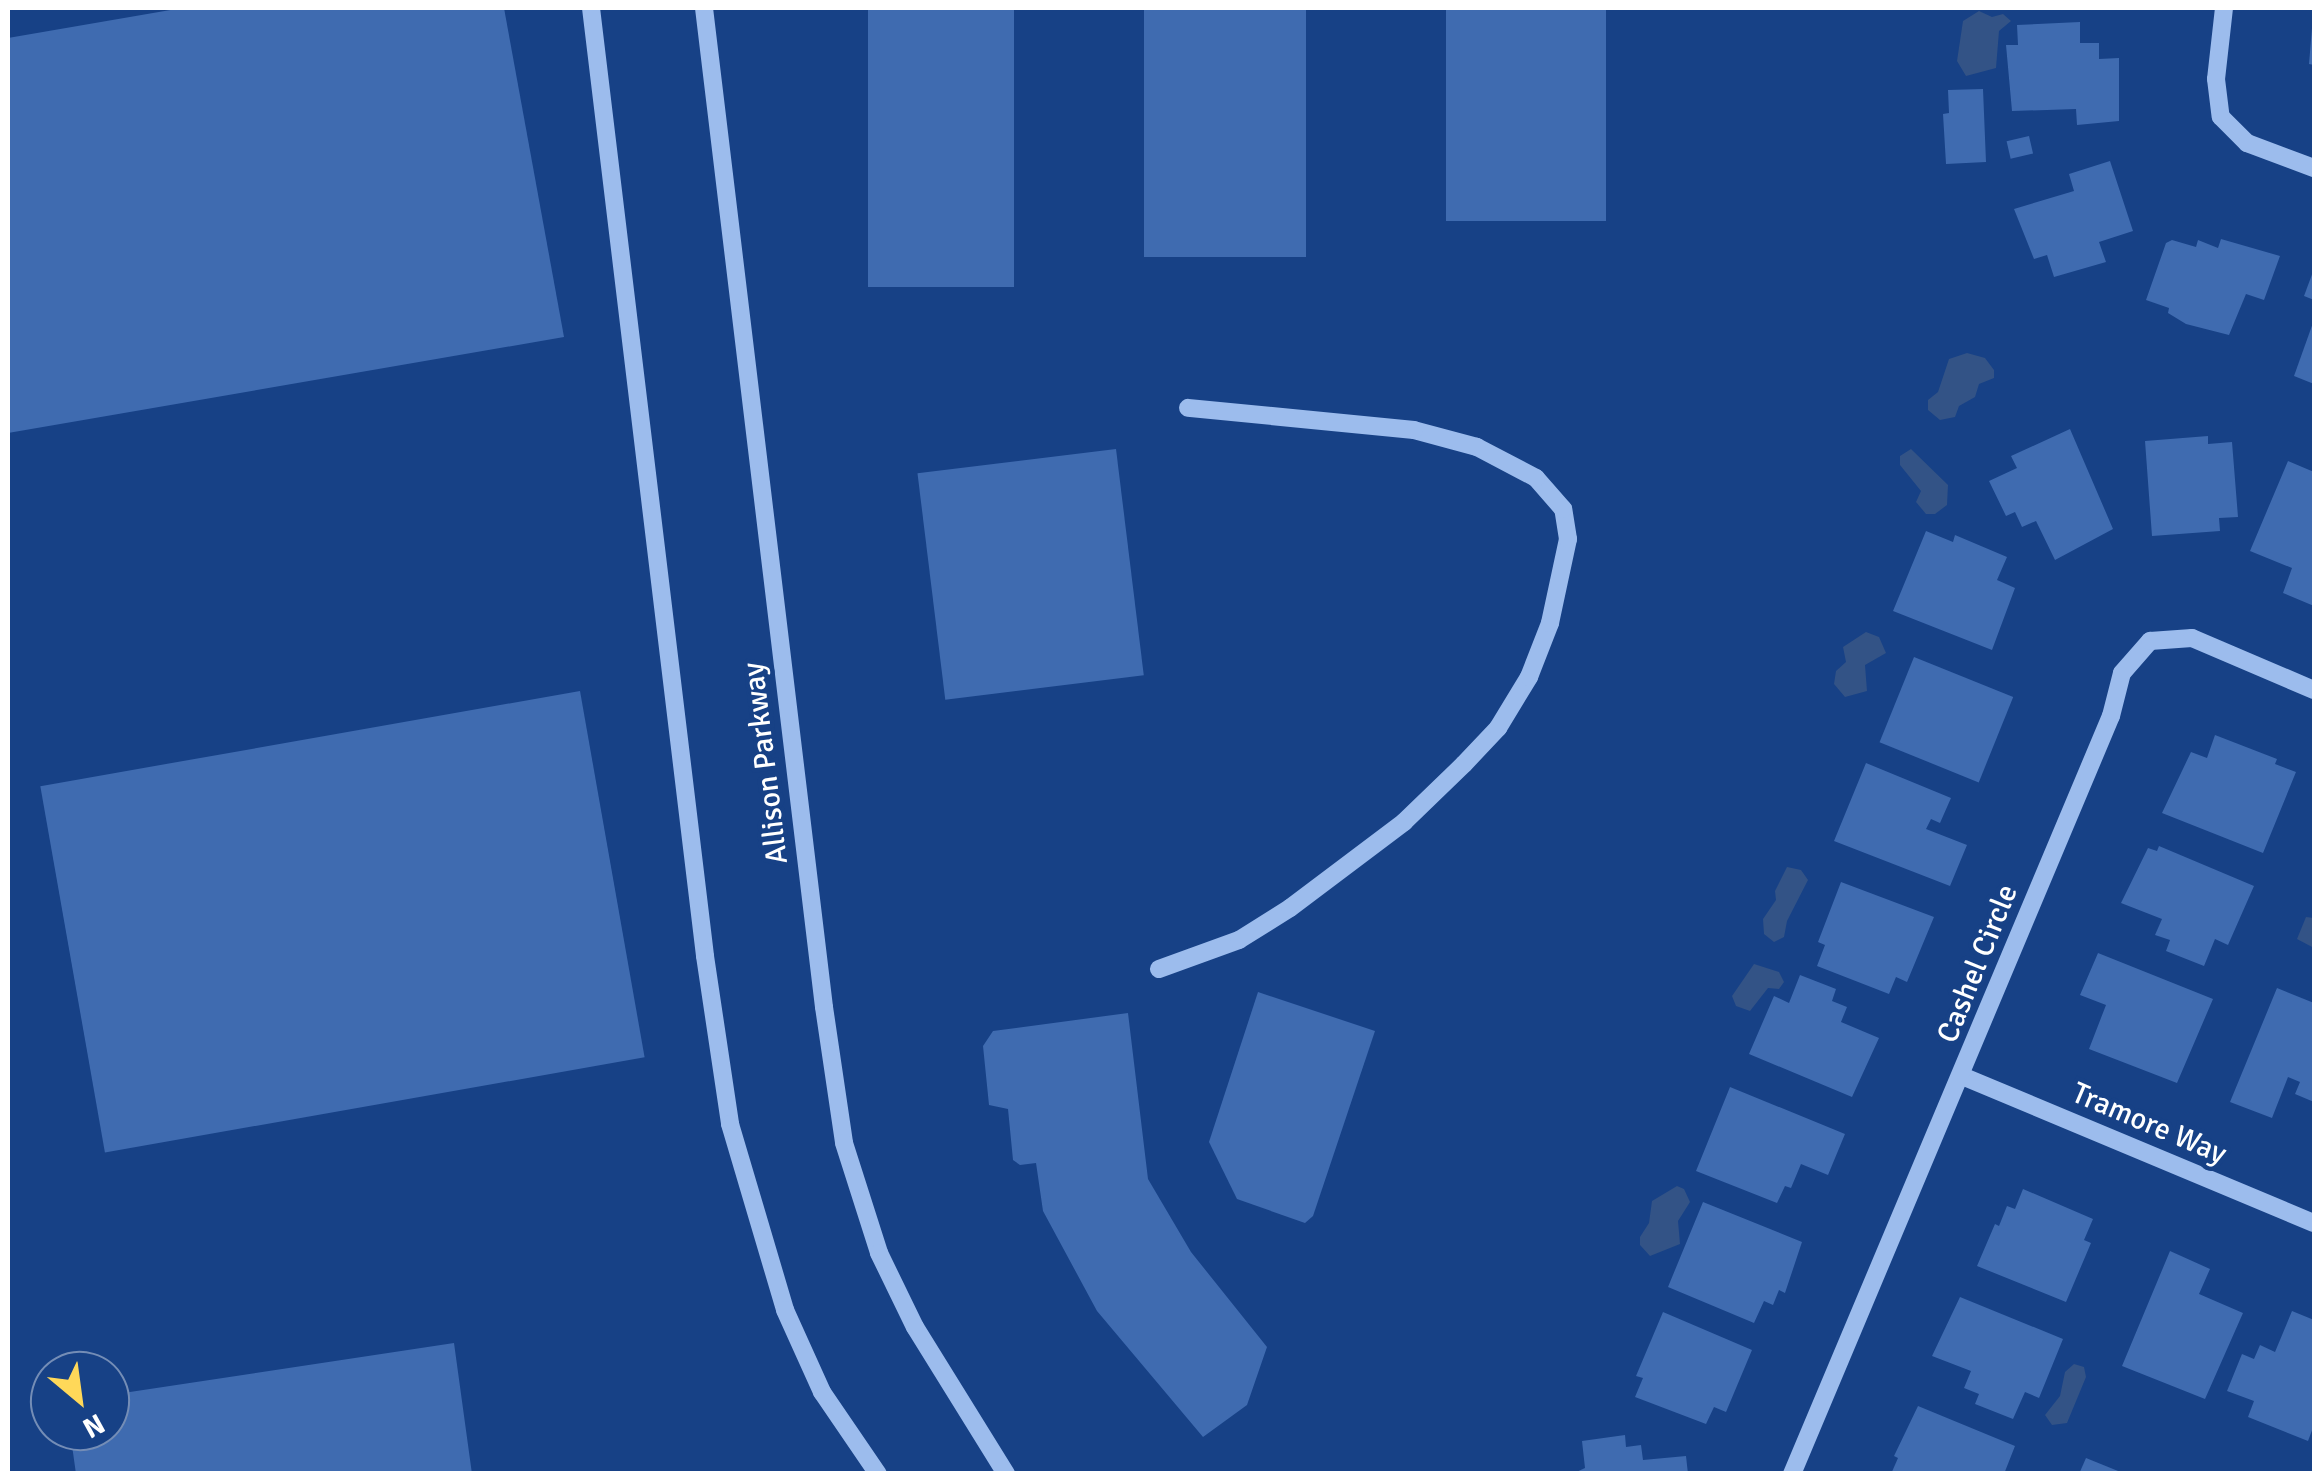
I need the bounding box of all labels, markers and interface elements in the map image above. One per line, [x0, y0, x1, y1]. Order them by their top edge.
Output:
street label: Allison Parkway [736, 660, 796, 866]
street label: Cashel Circle [1930, 880, 2026, 1048]
street label: Tramore Way [2066, 1075, 2232, 1173]
north arrow [30, 1351, 130, 1451]
text: N [77, 1406, 110, 1445]

